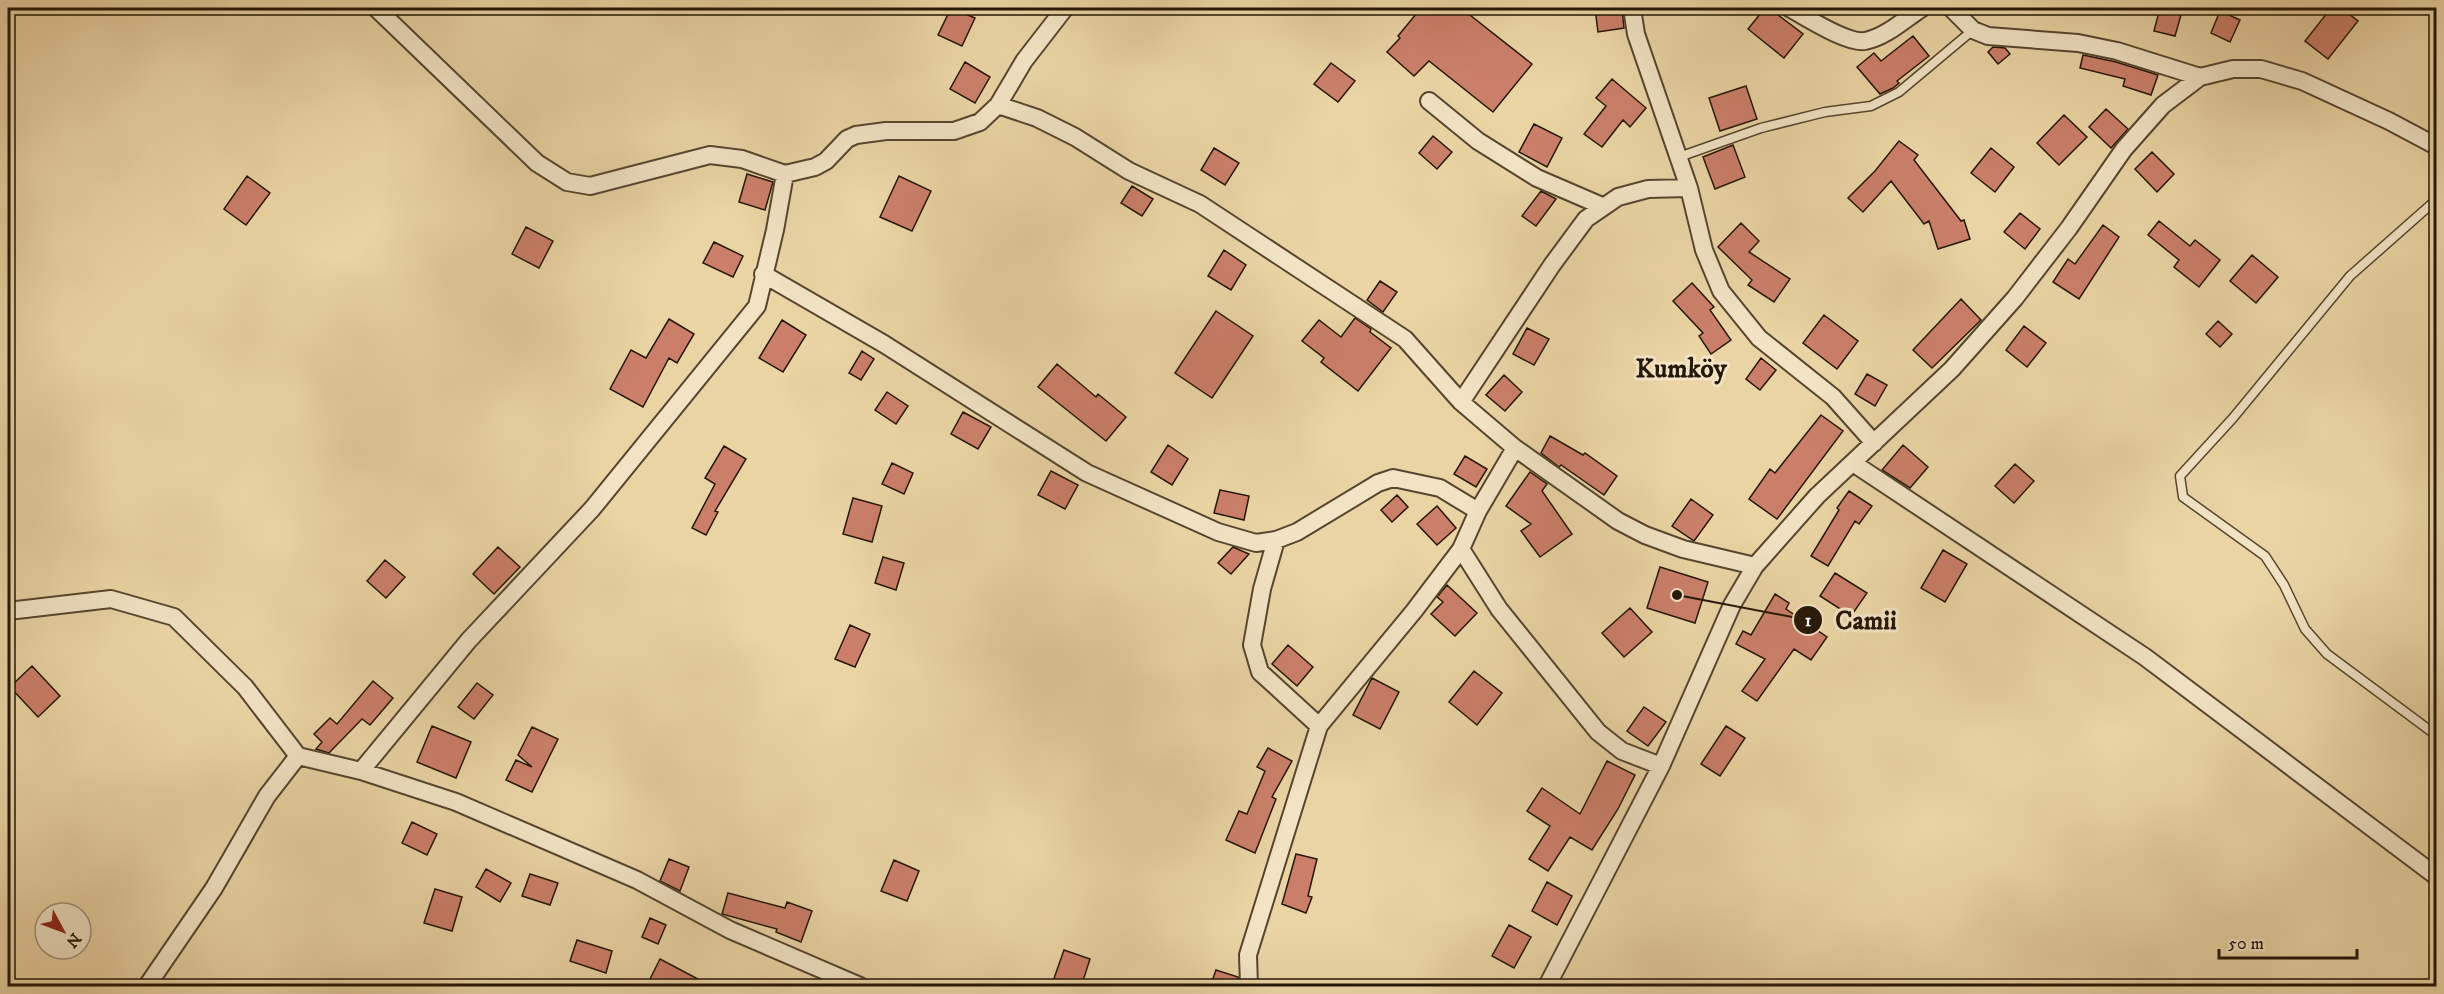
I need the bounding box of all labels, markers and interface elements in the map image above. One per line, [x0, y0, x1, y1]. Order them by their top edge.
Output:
district label: Kumköy [1635, 352, 1728, 386]
callout: Camii [1793, 598, 1908, 642]
text: Camii [1835, 605, 1897, 638]
text: 1 [1805, 610, 1812, 632]
north arrow [33, 901, 93, 961]
scale bar [2219, 922, 2357, 960]
text: N [62, 929, 85, 952]
text: 50 m [2228, 933, 2264, 955]

